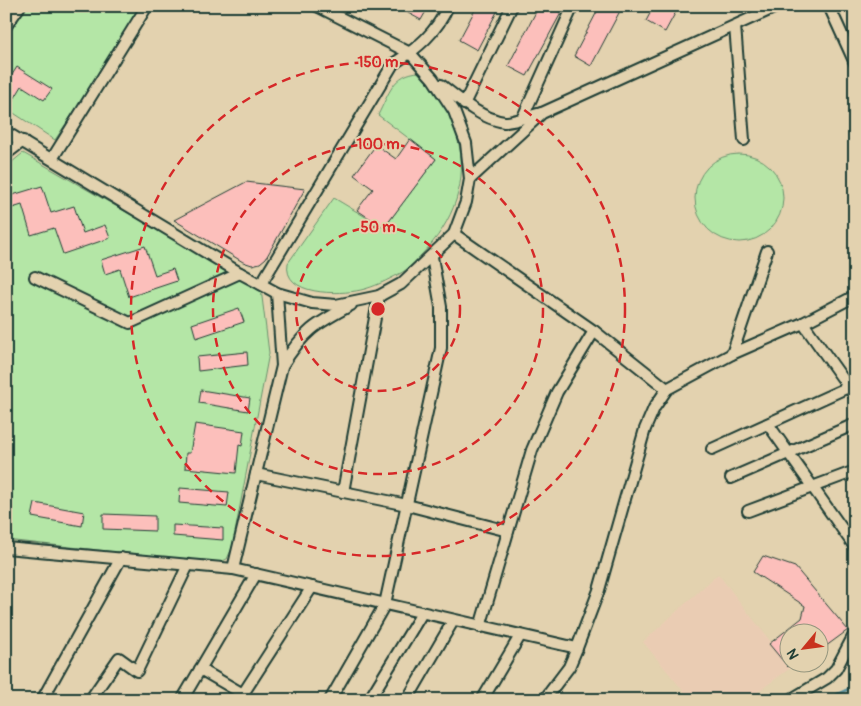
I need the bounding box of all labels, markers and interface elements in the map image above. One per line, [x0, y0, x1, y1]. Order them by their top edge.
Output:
text: 150 m [358, 53, 398, 72]
text: 100 m [357, 135, 399, 154]
text: 50 m [361, 218, 395, 237]
centre of rings [369, 300, 387, 318]
north arrow [778, 624, 828, 674]
text: N [783, 646, 803, 662]

